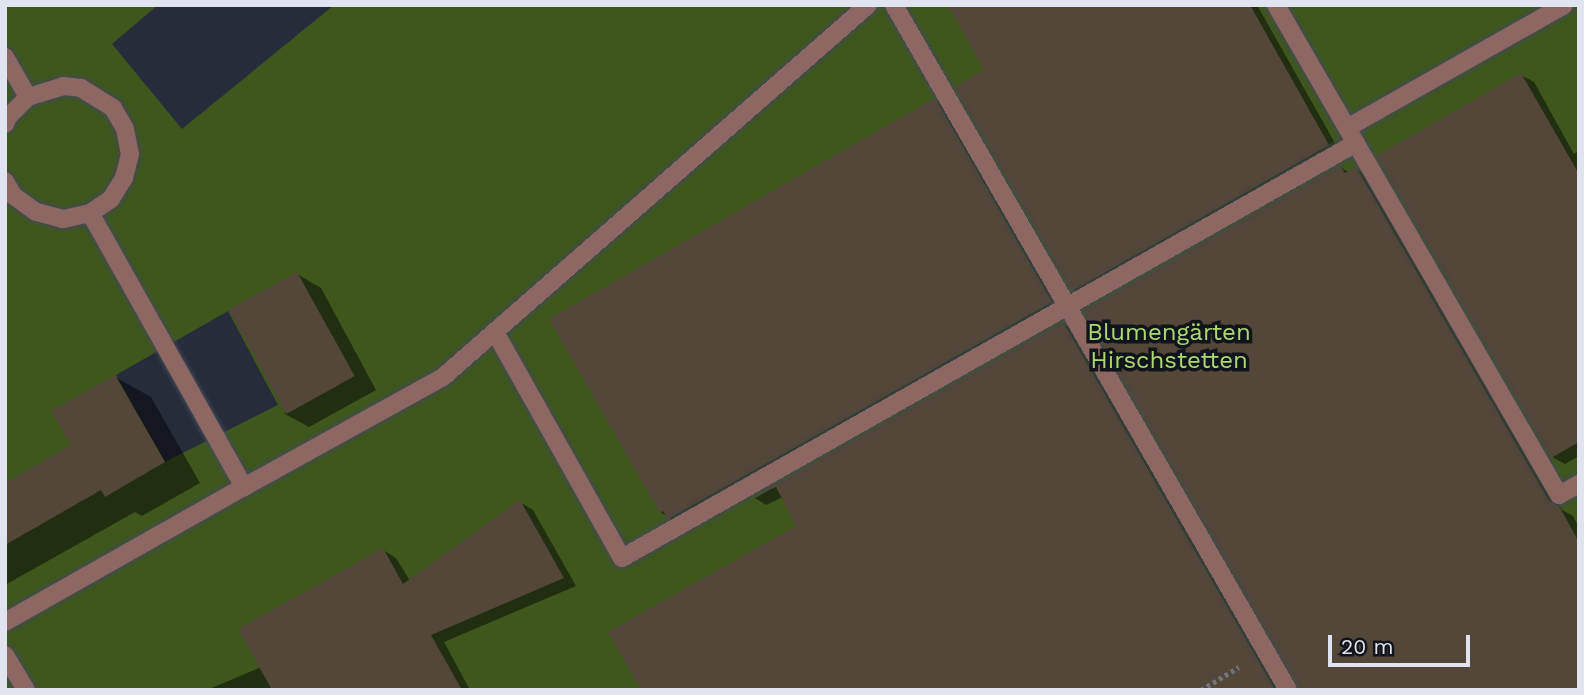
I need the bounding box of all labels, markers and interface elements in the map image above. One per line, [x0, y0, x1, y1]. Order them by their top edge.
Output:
park label: Blumengärten Hirschstetten [1087, 319, 1251, 375]
scale bar [1332, 622, 1474, 666]
text: 20 m [1341, 634, 1393, 659]

